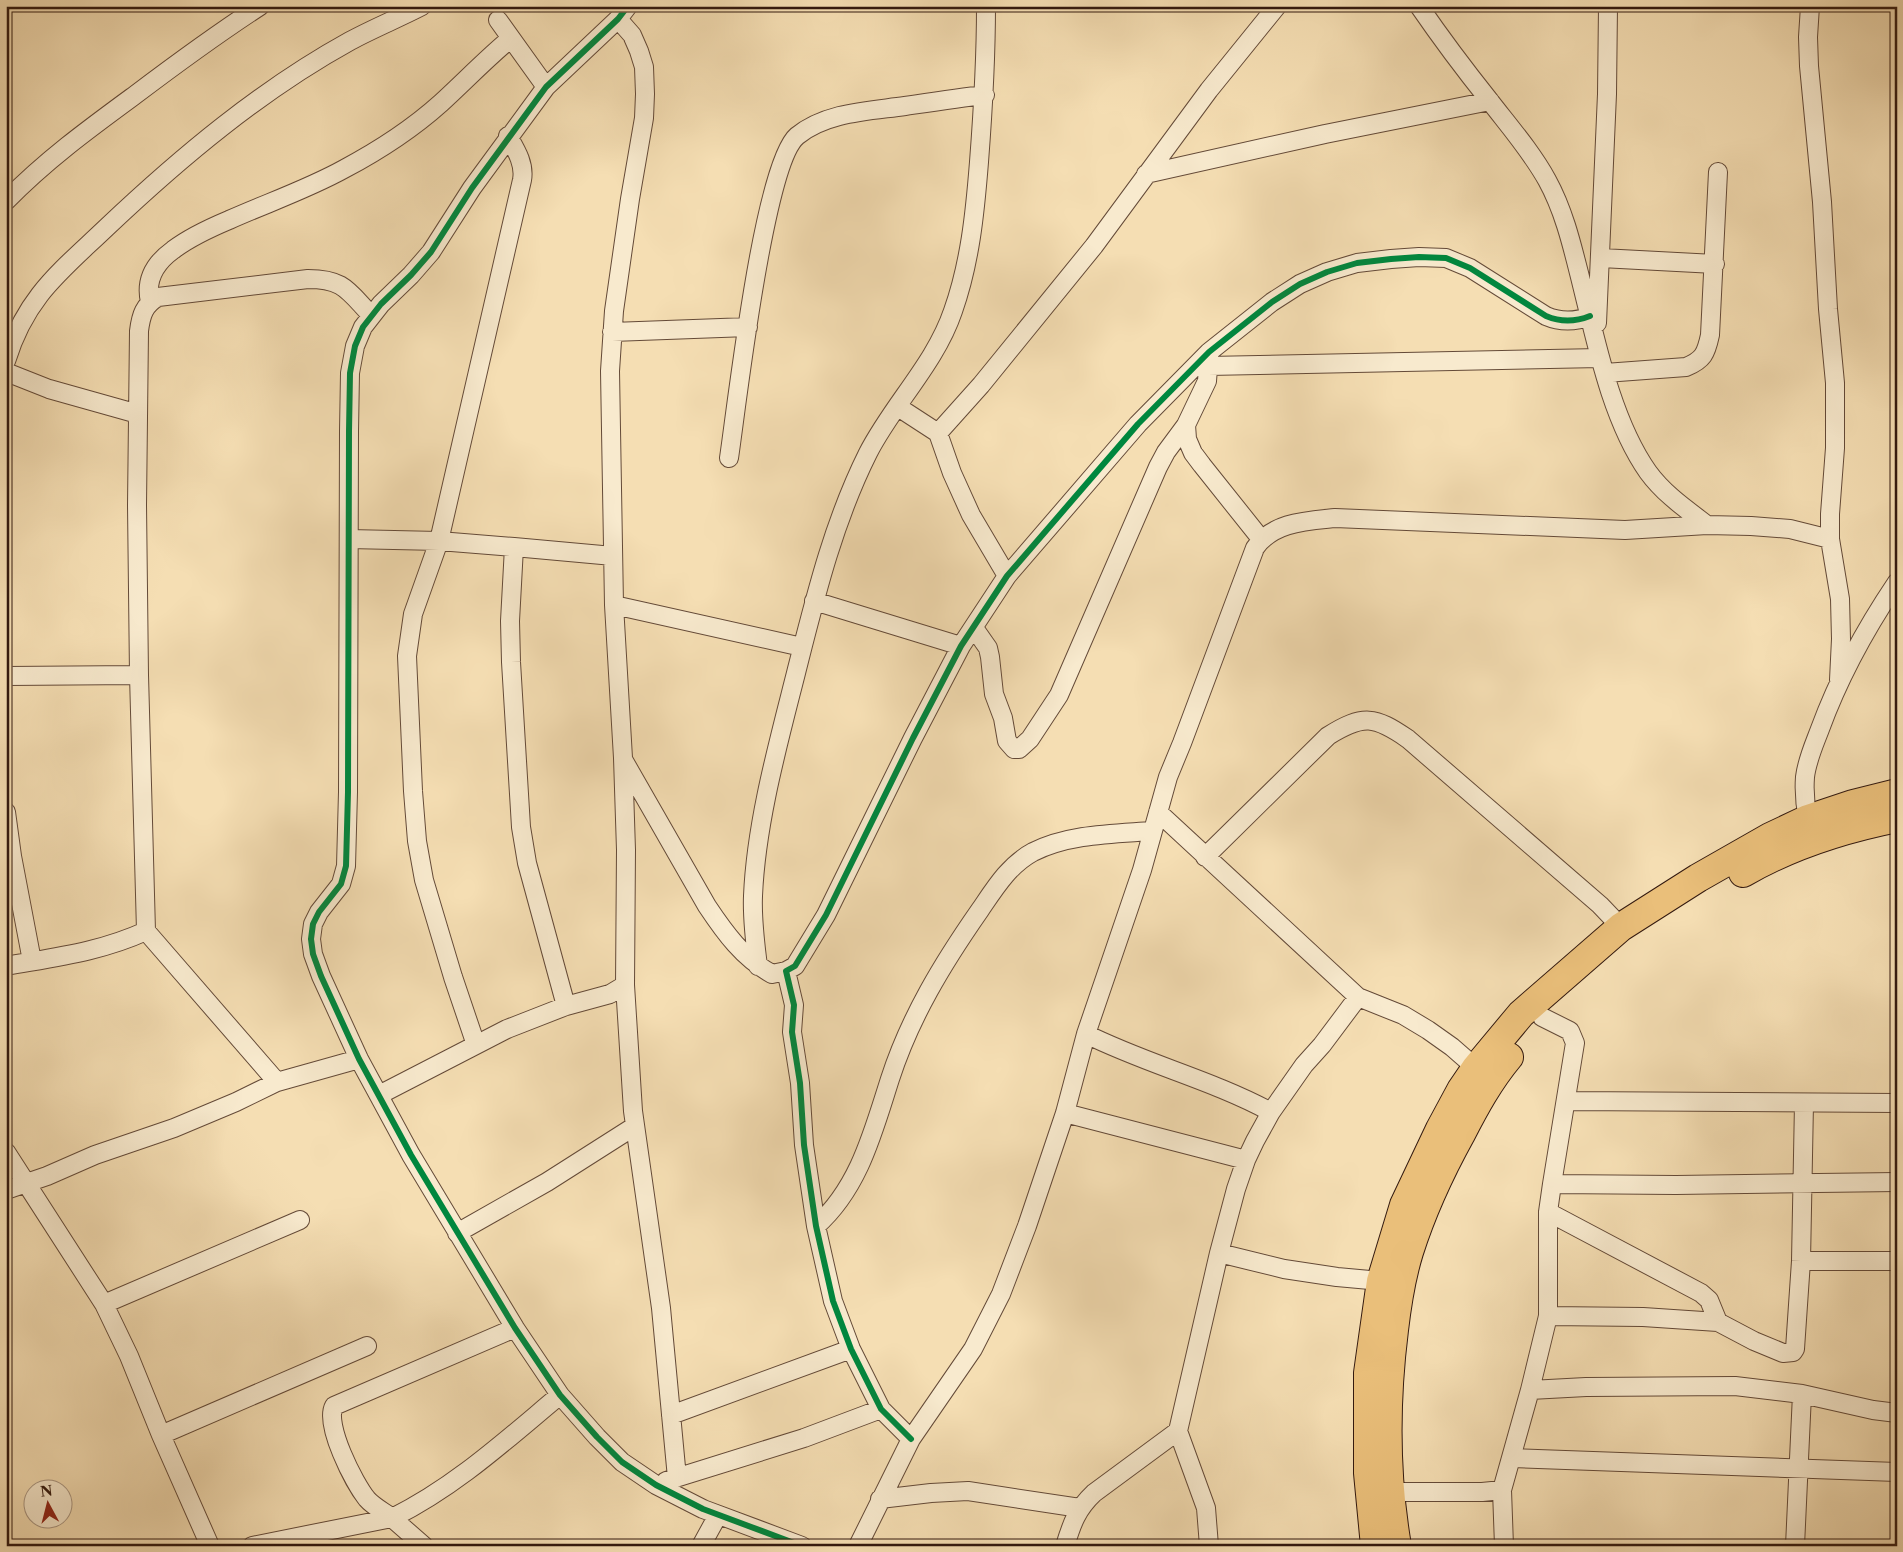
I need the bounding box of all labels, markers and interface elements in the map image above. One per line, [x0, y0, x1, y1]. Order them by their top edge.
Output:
north arrow [22, 1480, 72, 1530]
text: N [39, 1481, 54, 1501]

